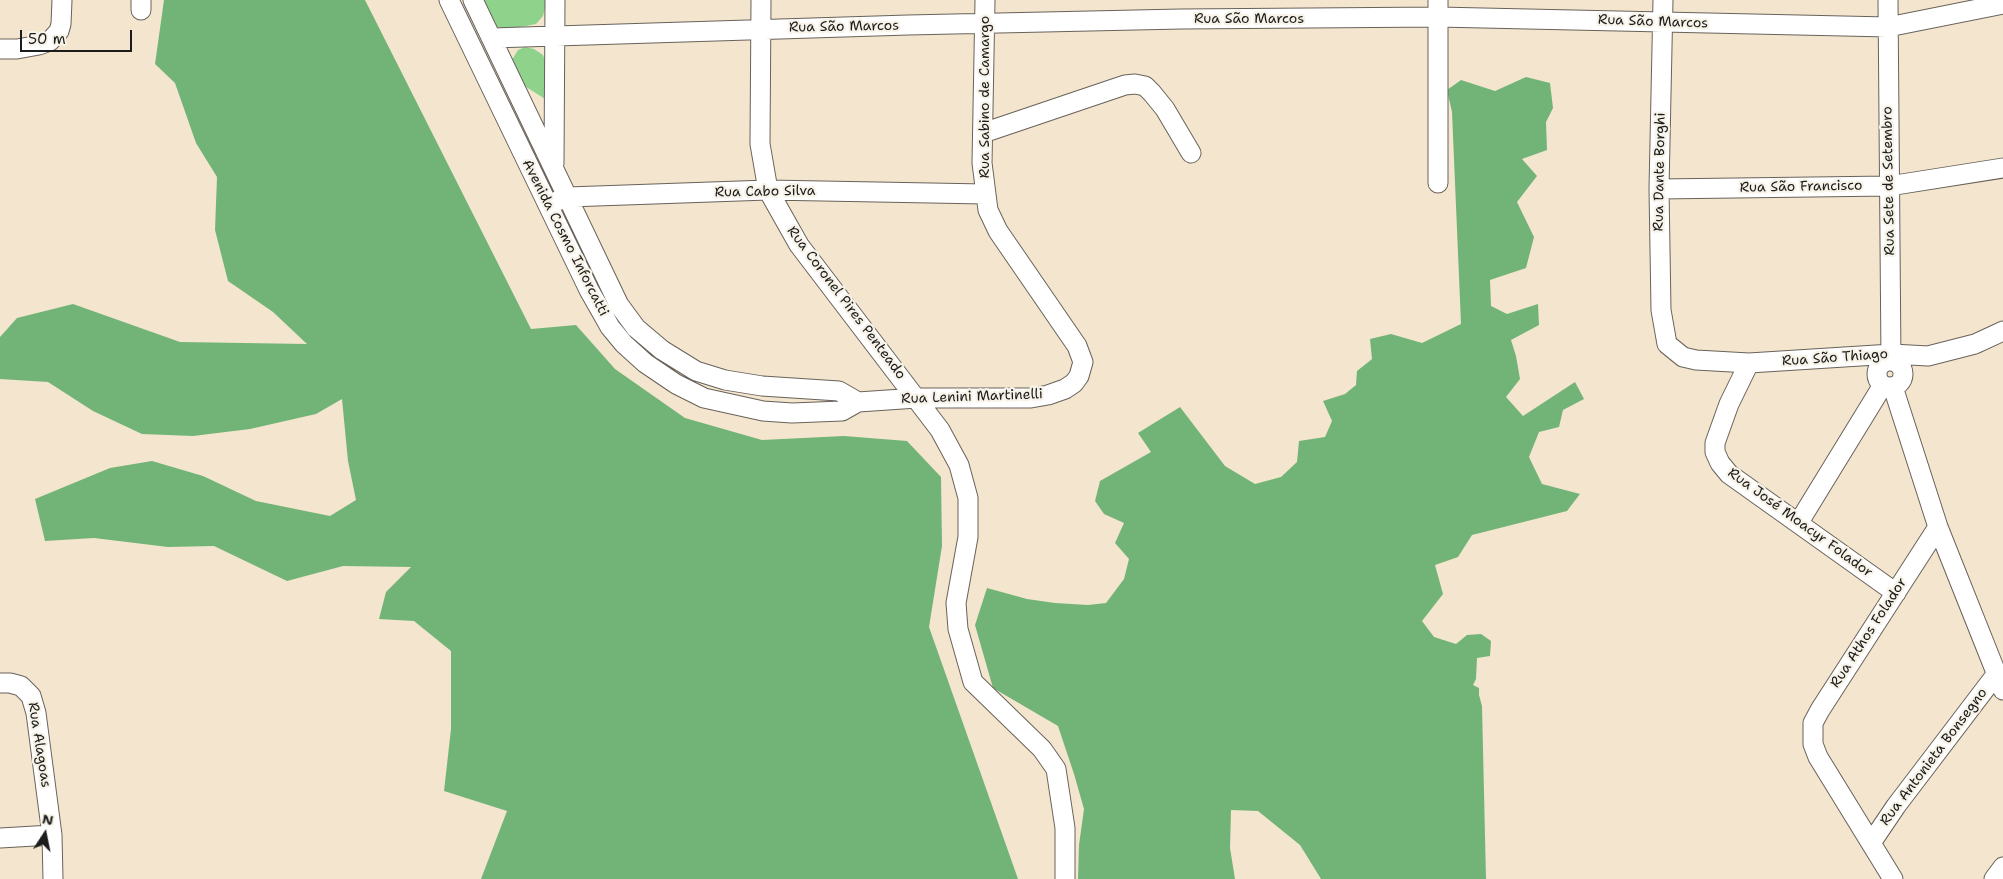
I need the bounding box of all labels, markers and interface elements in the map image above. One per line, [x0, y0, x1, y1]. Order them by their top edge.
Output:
street label: Rua São Marcos [1194, 11, 1304, 27]
street label: Rua São Marcos [1598, 12, 1708, 32]
street label: Rua Sabino de Camargo [977, 16, 993, 178]
street label: Rua São Marcos [789, 18, 899, 36]
scale bar [22, 20, 135, 52]
text: 50 m [28, 29, 66, 49]
street label: Rua Sete de Setembro [1879, 106, 1899, 256]
street label: Rua Dante Borghi [1651, 112, 1669, 232]
street label: Avenida Cosmo Inforcatti [518, 157, 612, 319]
street label: Rua São Francisco [1739, 178, 1863, 196]
street label: Rua Cabo Silva [714, 183, 816, 201]
street label: Rua Coronel Pires Penteado [783, 223, 909, 383]
street label: Rua São Thiago [1781, 346, 1889, 370]
street label: Rua Lenini Martinelli [901, 386, 1043, 408]
street label: Rua José Moacyr Folador [1724, 465, 1876, 581]
street label: Rua Athos Folador [1827, 575, 1911, 691]
street label: Rua Antonieta Bonsegno [1877, 685, 1991, 829]
street label: Rua Alagoas [24, 701, 54, 789]
north arrow [20, 809, 70, 859]
text: N [41, 809, 55, 829]

